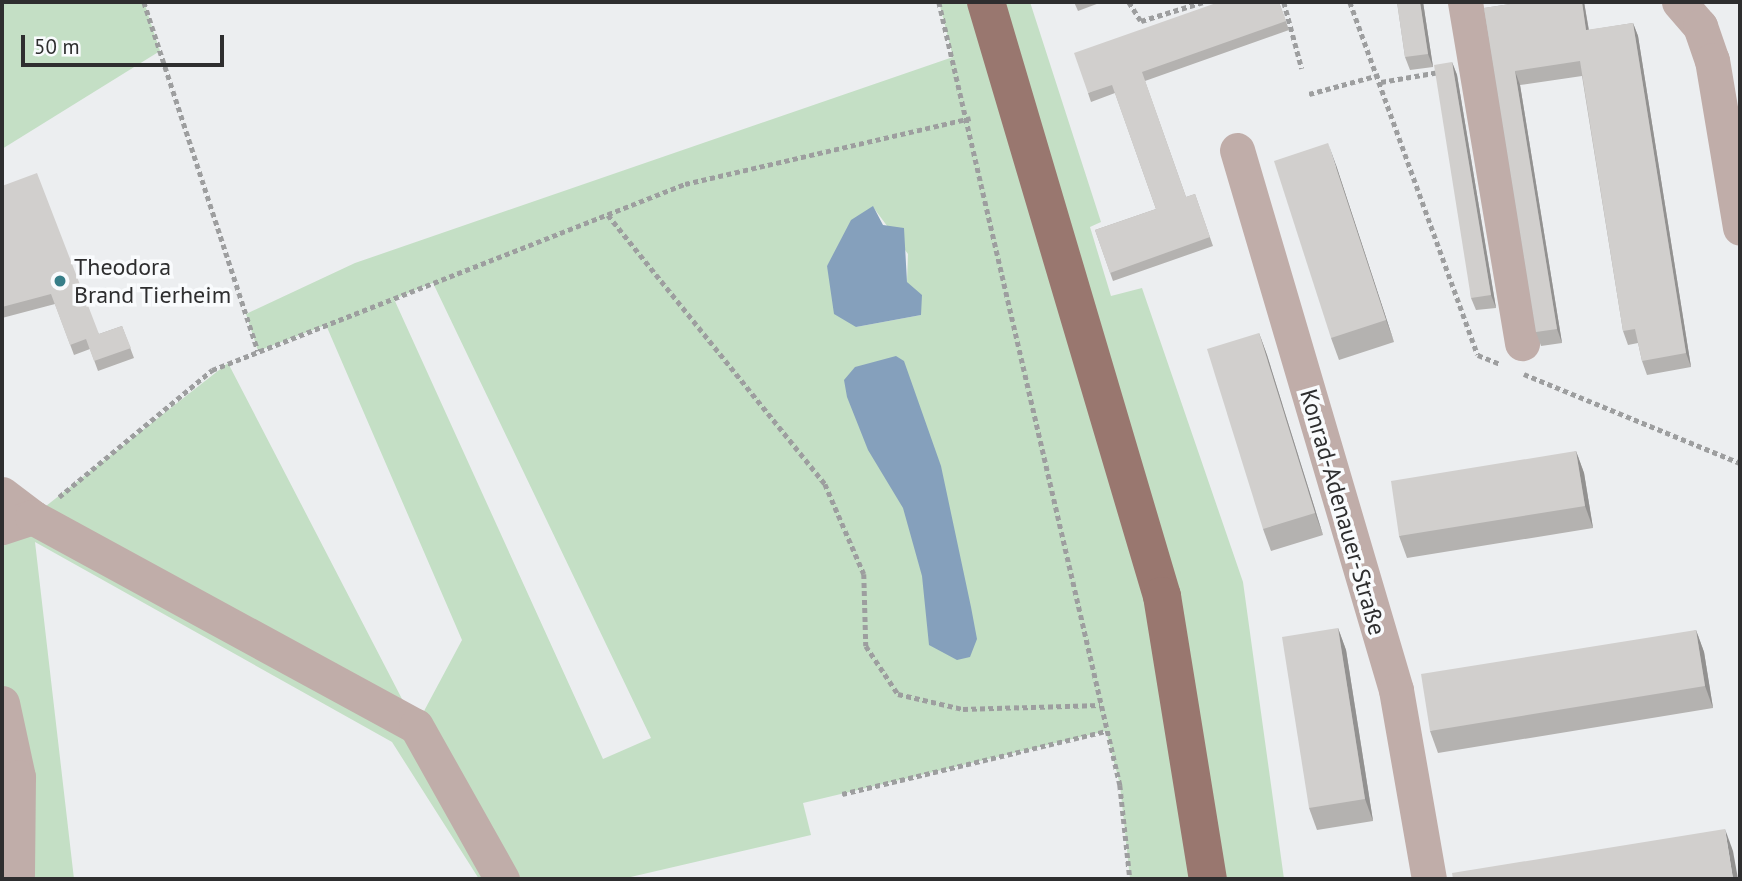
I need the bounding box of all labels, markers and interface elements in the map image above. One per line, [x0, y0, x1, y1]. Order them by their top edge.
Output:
scale bar [24, 21, 228, 65]
text: 50 m [34, 33, 80, 60]
place label: Theodora Brand Tierheim [74, 253, 232, 309]
marker: Theodora Brand Tierheim [52, 273, 68, 289]
street label: Konrad-Adenauer-Straße [1294, 386, 1392, 638]

